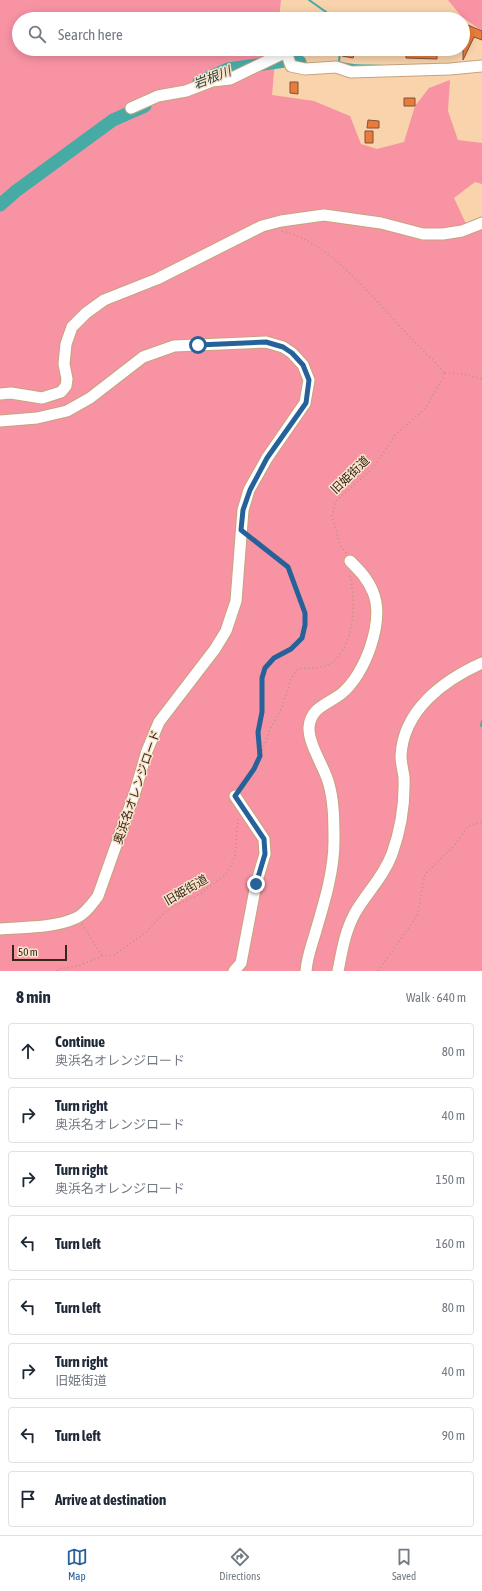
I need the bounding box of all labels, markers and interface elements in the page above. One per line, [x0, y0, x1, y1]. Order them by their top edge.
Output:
search box [12, 12, 470, 56]
icon: search [26, 23, 48, 45]
text: Search here [58, 26, 123, 43]
water label: 岩根川 [191, 63, 235, 91]
route start [189, 336, 207, 354]
street label: 旧姫街道 [328, 453, 372, 497]
street label: 奥浜名オレンジロード [111, 728, 163, 846]
street label: 旧姫街道 [162, 872, 210, 908]
route end [247, 875, 265, 893]
scale bar [12, 943, 67, 962]
text: 50 m [18, 946, 38, 958]
text: 8 min [16, 987, 51, 1007]
text: Walk · 640 m [406, 990, 466, 1005]
text: Continue [55, 1033, 105, 1050]
icon: ahead [17, 1040, 39, 1062]
text: 80 m [442, 1044, 465, 1059]
text: 奥浜名オレンジロード [55, 1053, 185, 1068]
text: Turn right [55, 1097, 108, 1114]
icon: right [17, 1104, 39, 1126]
text: 40 m [442, 1108, 465, 1123]
text: 奥浜名オレンジロード [55, 1117, 185, 1132]
text: Turn right [55, 1161, 108, 1178]
icon: right [17, 1168, 39, 1190]
text: 150 m [436, 1172, 465, 1187]
text: 奥浜名オレンジロード [55, 1181, 185, 1196]
icon: left [17, 1232, 39, 1254]
text: Turn left [55, 1235, 101, 1252]
text: 160 m [436, 1236, 465, 1251]
icon: left [17, 1296, 39, 1318]
text: Turn left [55, 1299, 101, 1316]
text: 80 m [442, 1300, 465, 1315]
text: Turn right [55, 1353, 108, 1370]
icon: right [17, 1360, 39, 1382]
text: 40 m [442, 1364, 465, 1379]
text: 旧姫街道 [55, 1373, 107, 1388]
icon: left [17, 1424, 39, 1446]
text: Turn left [55, 1427, 101, 1444]
text: 90 m [442, 1428, 465, 1443]
icon: arrive [17, 1488, 39, 1510]
text: Arrive at destination [55, 1491, 166, 1508]
tab: Map [66, 1546, 88, 1582]
tab: Directions [219, 1546, 260, 1582]
tab: Saved [392, 1546, 416, 1582]

